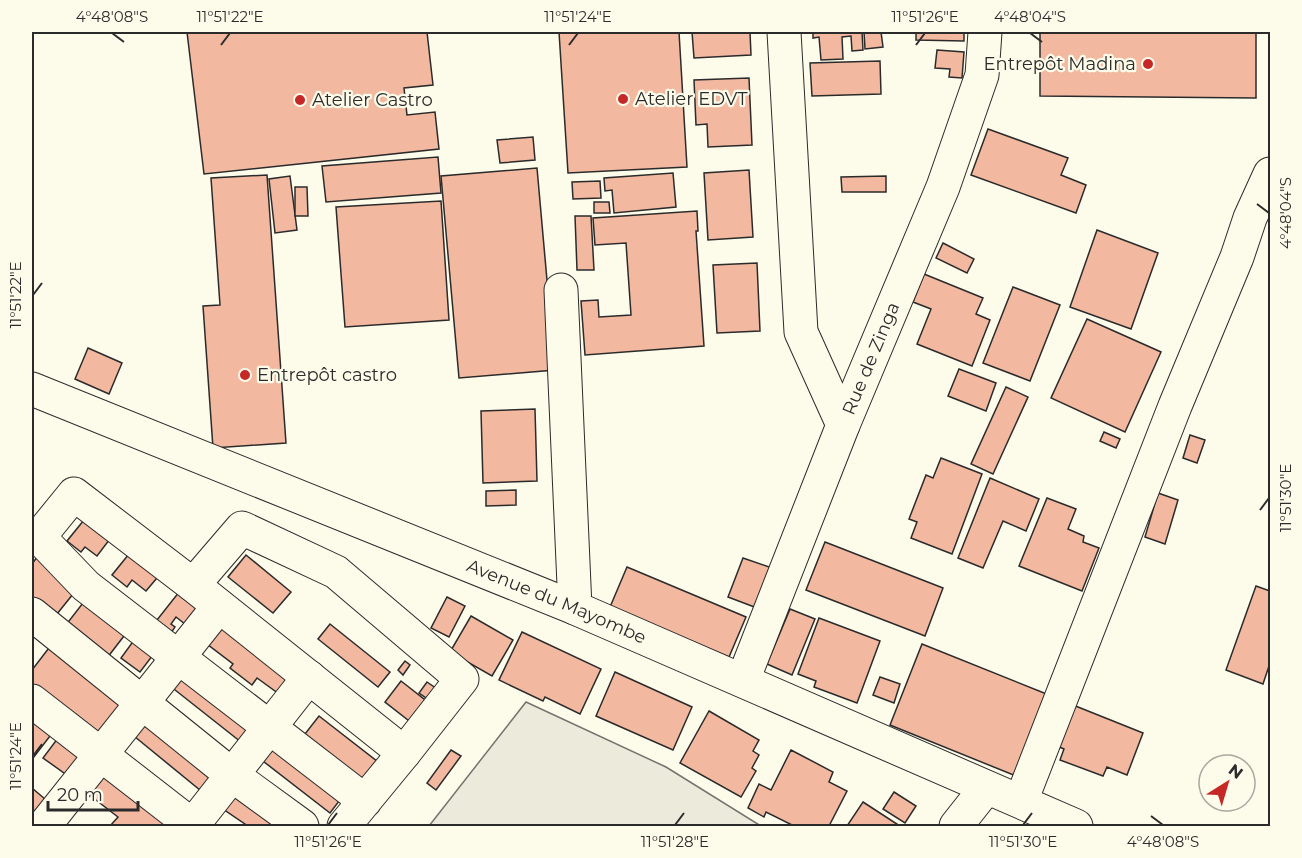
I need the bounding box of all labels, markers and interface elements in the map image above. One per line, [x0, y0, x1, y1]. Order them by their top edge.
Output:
text: 4°48'08"S [76, 7, 148, 26]
text: 11°51'22"E [196, 7, 264, 26]
text: 11°51'24"E [544, 7, 612, 26]
text: 11°51'26"E [891, 7, 959, 26]
text: 4°48'04"S [994, 7, 1066, 26]
place label: Entrepôt Madina [983, 53, 1136, 75]
marker: Entrepôt Madina [1141, 57, 1155, 71]
place label: Atelier EDVT [635, 88, 748, 110]
place label: Atelier Castro [312, 89, 433, 111]
marker: Atelier EDVT [616, 92, 630, 106]
marker: Atelier Castro [293, 93, 307, 107]
text: 4°48'04"S [1276, 177, 1295, 249]
text: 11°51'22"E [6, 261, 25, 329]
street label: Rue de Zinga [837, 299, 904, 418]
place label: Entrepôt castro [257, 364, 397, 386]
marker: Entrepôt castro [238, 368, 252, 382]
text: 11°51'30"E [1276, 464, 1295, 532]
street label: Avenue du Mayombe [464, 555, 650, 649]
text: 11°51'24"E [6, 722, 25, 790]
north arrow [1197, 753, 1257, 813]
text: N [1225, 760, 1247, 783]
scale bar [48, 774, 138, 812]
text: 20 m [57, 784, 103, 806]
text: 11°51'26"E [294, 832, 362, 851]
text: 11°51'28"E [641, 832, 709, 851]
text: 11°51'30"E [989, 832, 1057, 851]
text: 4°48'08"S [1127, 832, 1199, 851]

